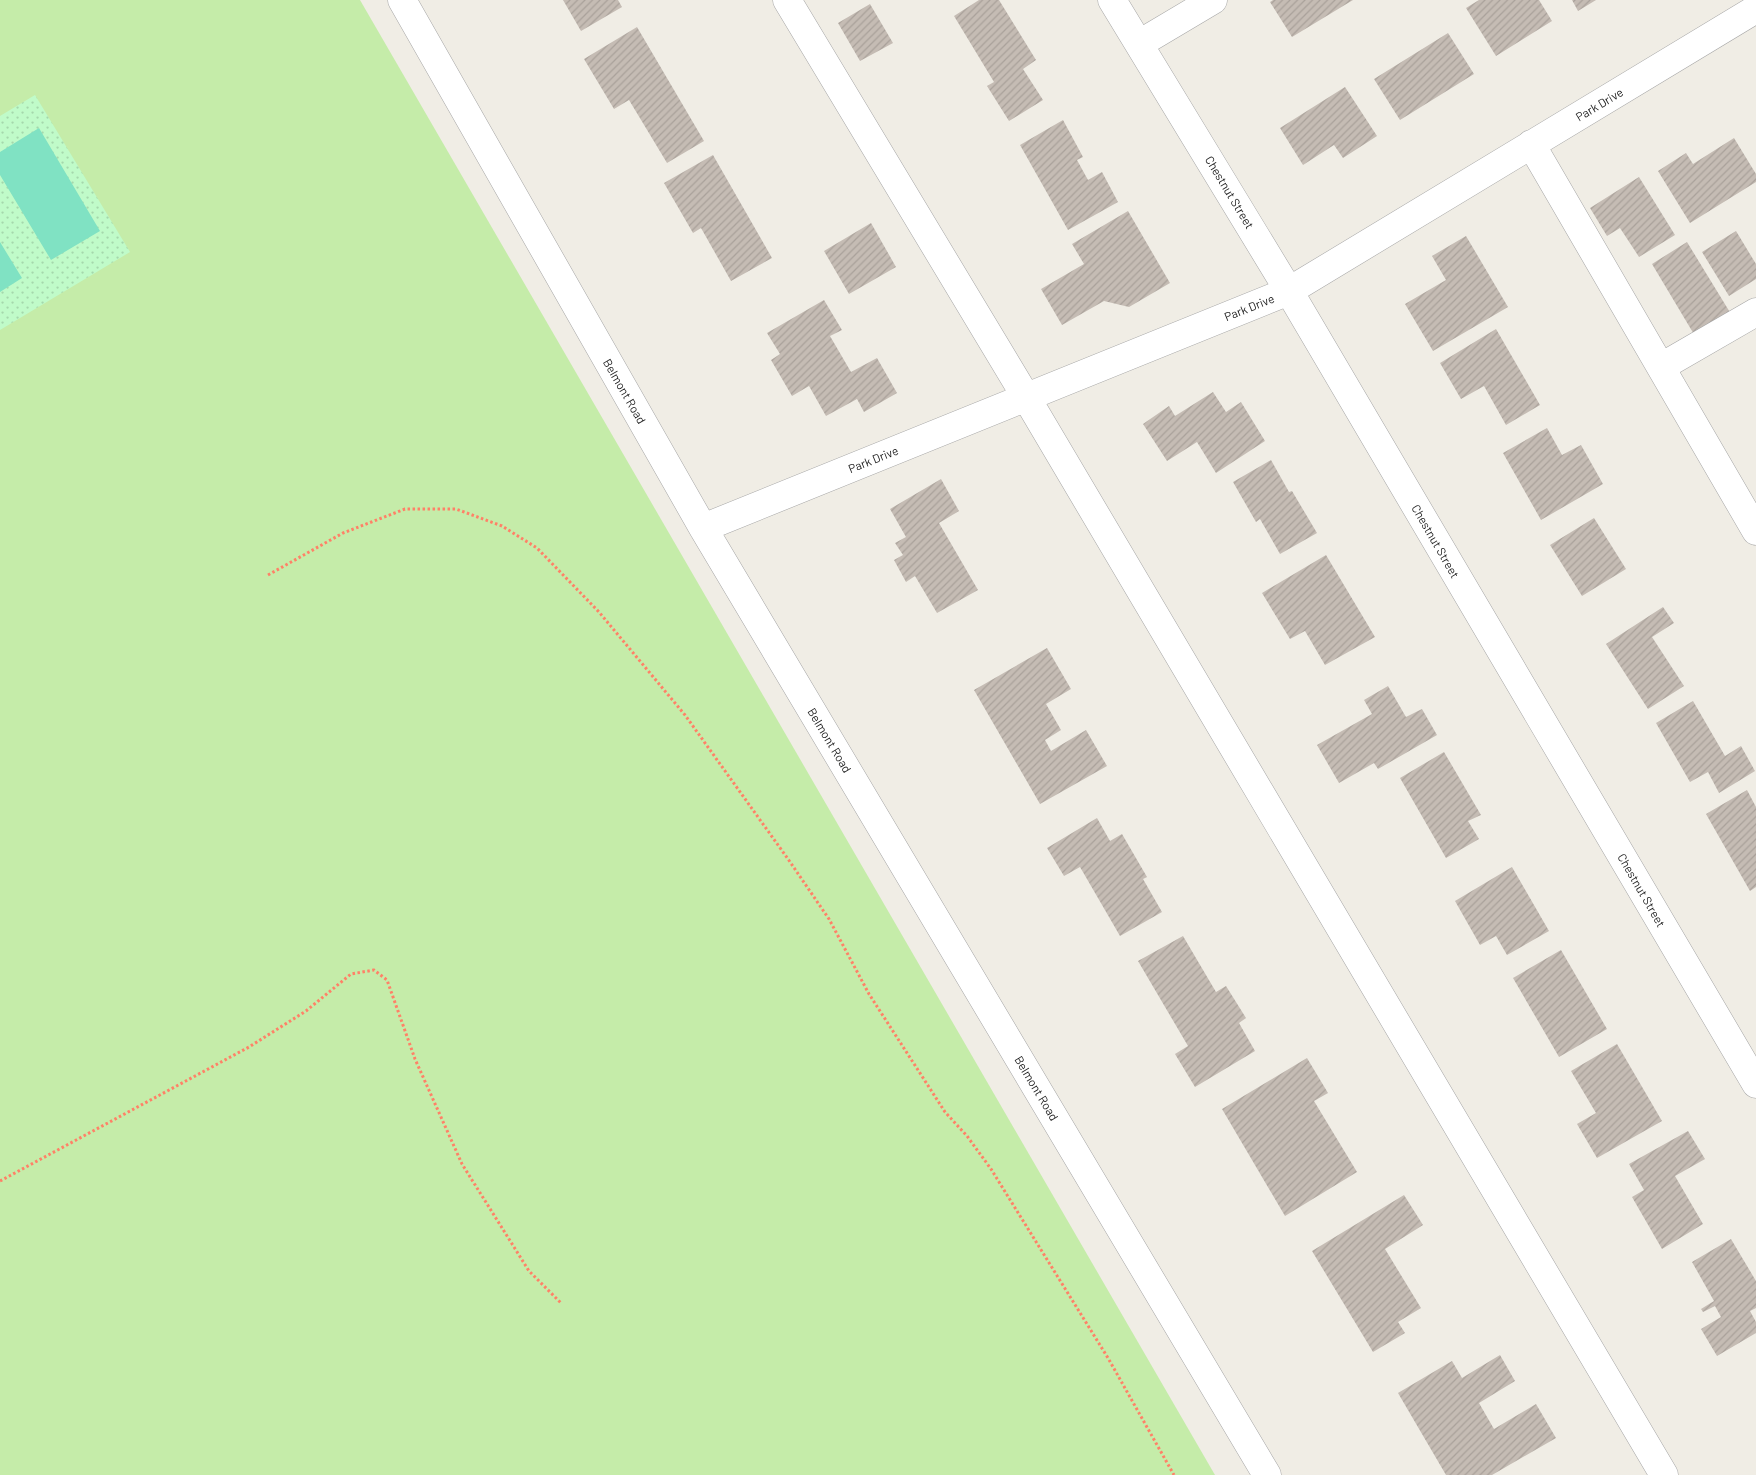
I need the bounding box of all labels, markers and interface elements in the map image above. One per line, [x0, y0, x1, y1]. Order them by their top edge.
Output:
street label: Park Drive [1573, 84, 1625, 124]
street label: Chestnut Street [1203, 153, 1257, 231]
street label: Park Drive [1222, 291, 1276, 323]
street label: Belmont Road [601, 356, 649, 426]
street label: Park Drive [846, 443, 900, 475]
street label: Chestnut Street [1409, 502, 1463, 580]
street label: Belmont Road [805, 705, 855, 775]
street label: Chestnut Street [1615, 851, 1669, 929]
street label: Belmont Road [1012, 1053, 1062, 1123]

